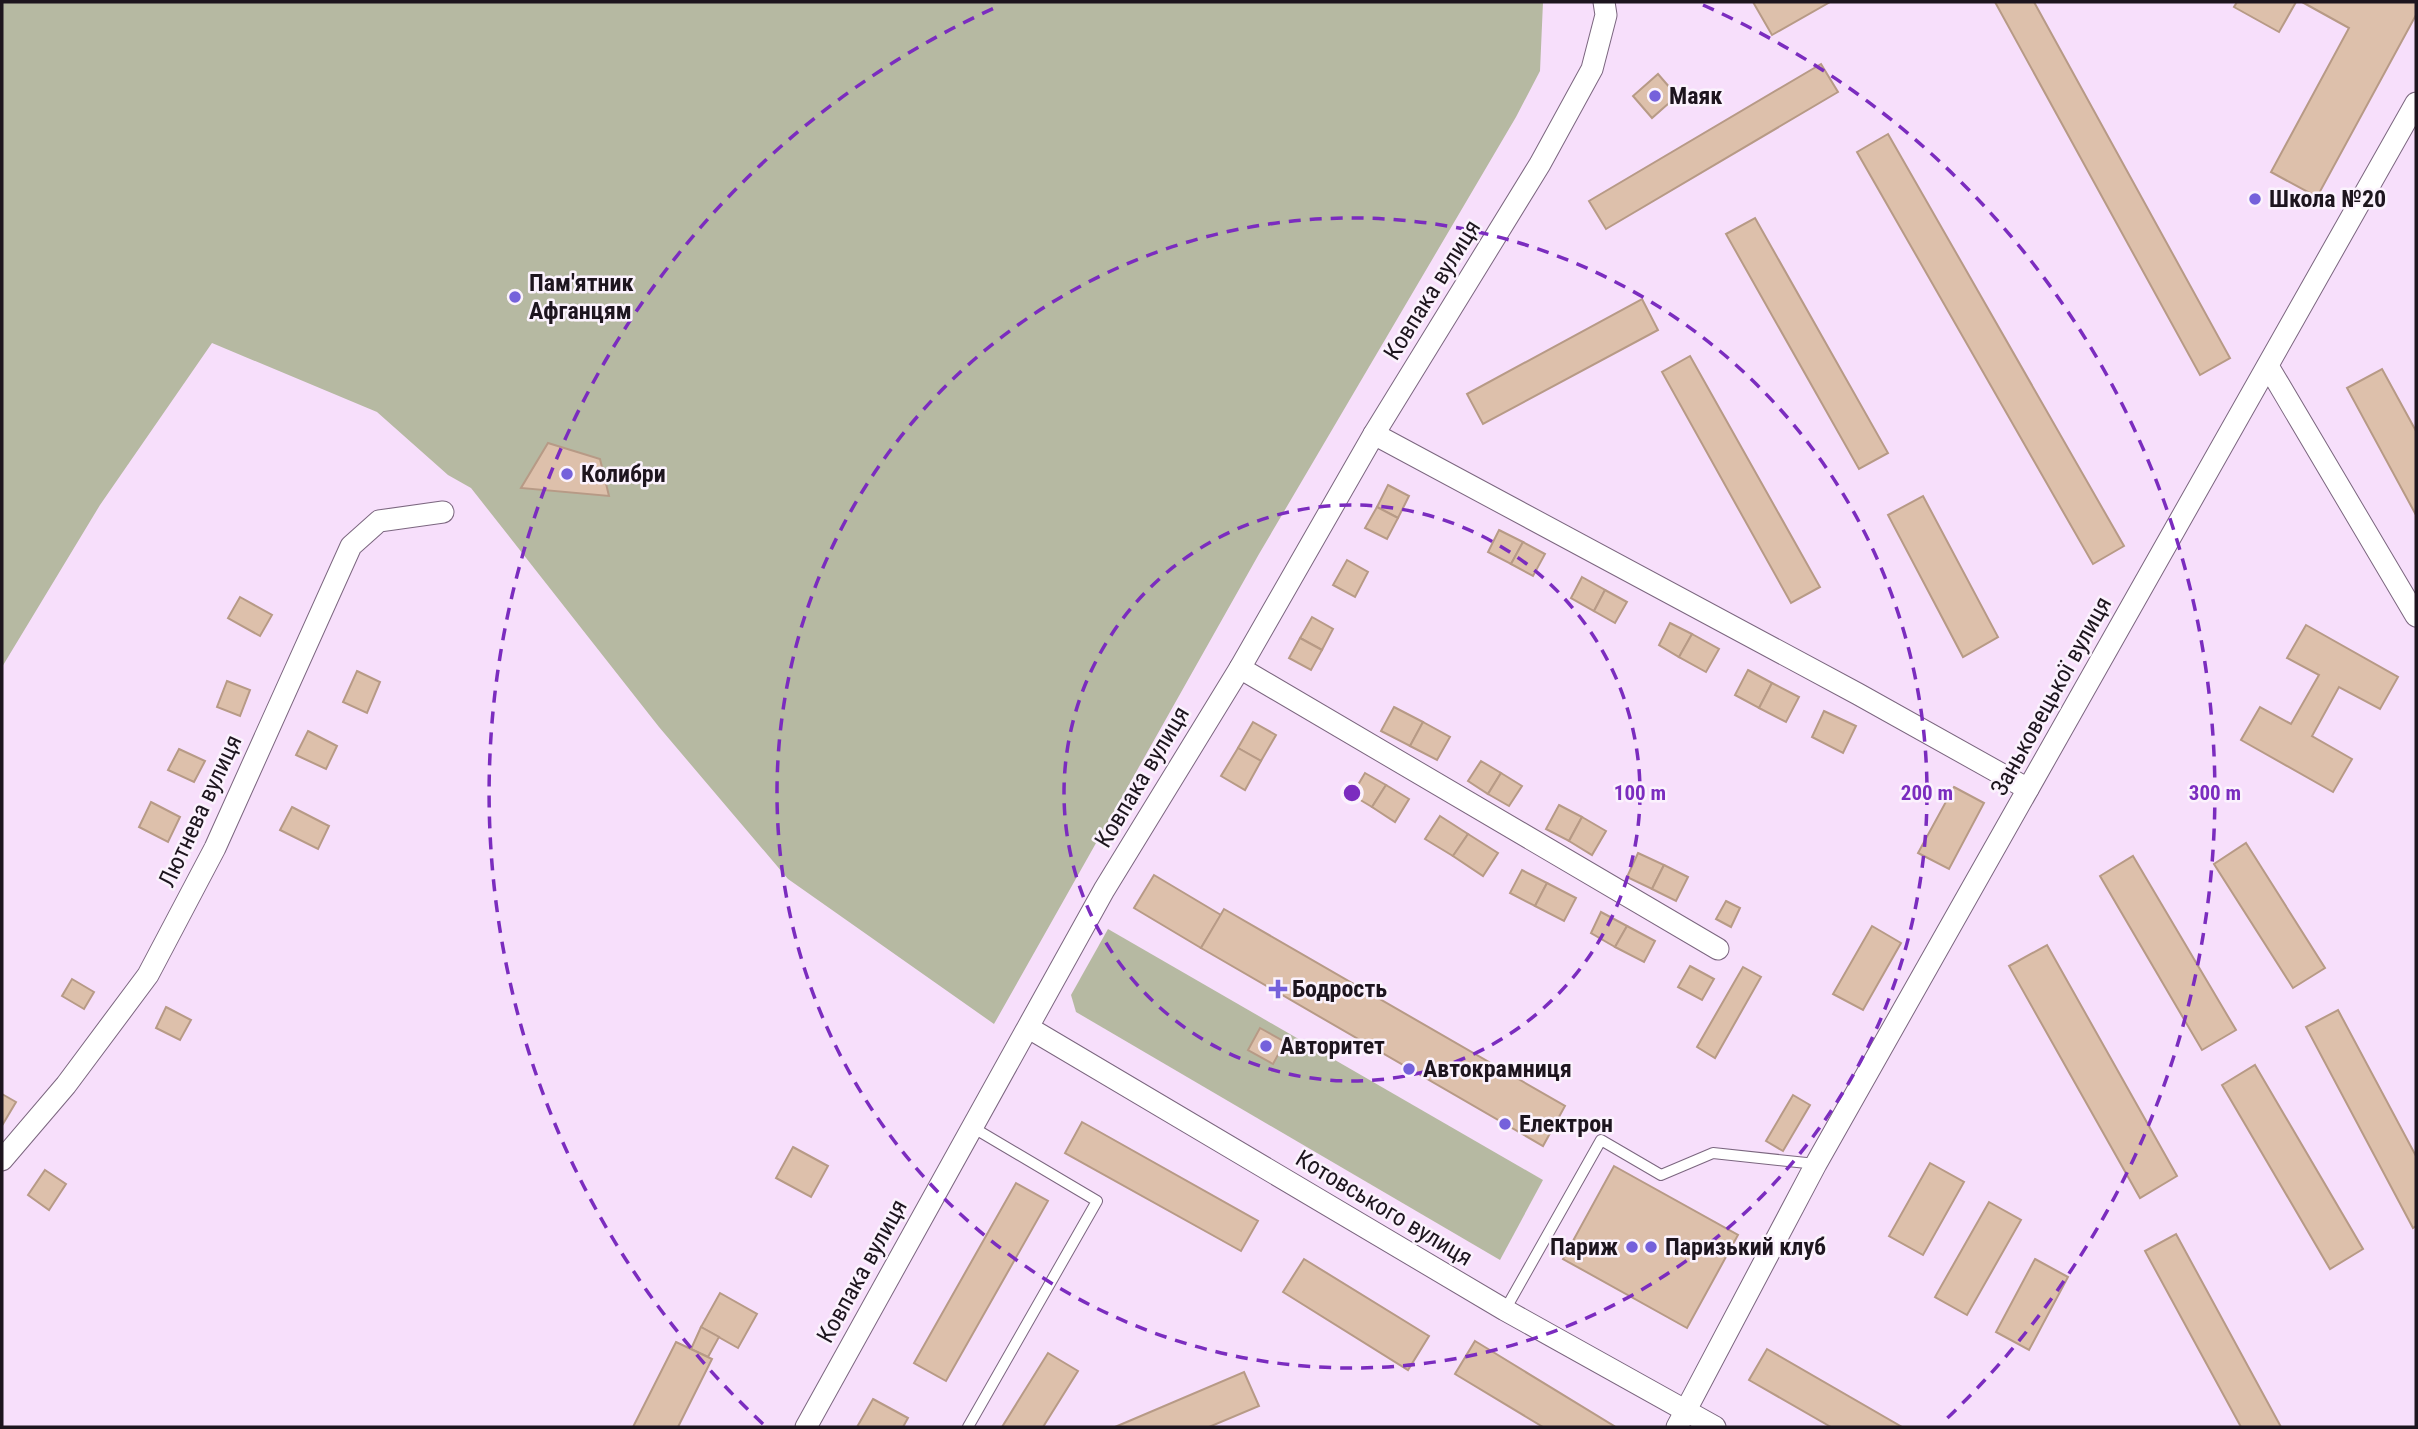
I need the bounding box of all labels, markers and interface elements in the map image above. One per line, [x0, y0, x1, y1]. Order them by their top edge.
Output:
place label: Маяк [1669, 82, 1722, 110]
marker: Маяк [1647, 88, 1663, 104]
place label: Школа №20 [2269, 185, 2386, 213]
marker: Школа №20 [2247, 191, 2263, 207]
street label: Ковпака вулиця [1378, 215, 1486, 365]
place label: Пам'ятник Афганцям [529, 269, 634, 325]
marker: Пам'ятник Афганцям [507, 289, 523, 305]
place label: Колибри [581, 460, 666, 488]
marker: Колибри [559, 466, 575, 482]
street label: Заньковецької вулиця [1985, 592, 2117, 800]
street label: Ковпака вулиця [1089, 701, 1195, 853]
street label: Лютнева вулиця [153, 730, 247, 892]
centre of rings [1340, 781, 1364, 805]
text: 100 m [1614, 781, 1666, 805]
text: 200 m [1901, 781, 1953, 805]
text: 300 m [2189, 781, 2241, 805]
place label: Бодрость [1292, 975, 1387, 1003]
marker: Бодрость [1270, 981, 1286, 997]
place label: Авторитет [1280, 1032, 1385, 1060]
marker: Авторитет [1258, 1038, 1274, 1054]
place label: Автокрамниця [1423, 1055, 1572, 1083]
marker: Автокрамниця [1401, 1061, 1417, 1077]
place label: Електрон [1519, 1110, 1613, 1138]
marker: Електрон [1497, 1116, 1513, 1132]
street label: Котовського вулиця [1291, 1144, 1477, 1272]
street label: Ковпака вулиця [811, 1194, 913, 1348]
place label: Париж [1550, 1233, 1618, 1261]
place label: Паризький клуб [1665, 1233, 1826, 1261]
marker: Париж [1624, 1239, 1640, 1255]
marker: Паризький клуб [1643, 1239, 1659, 1255]

